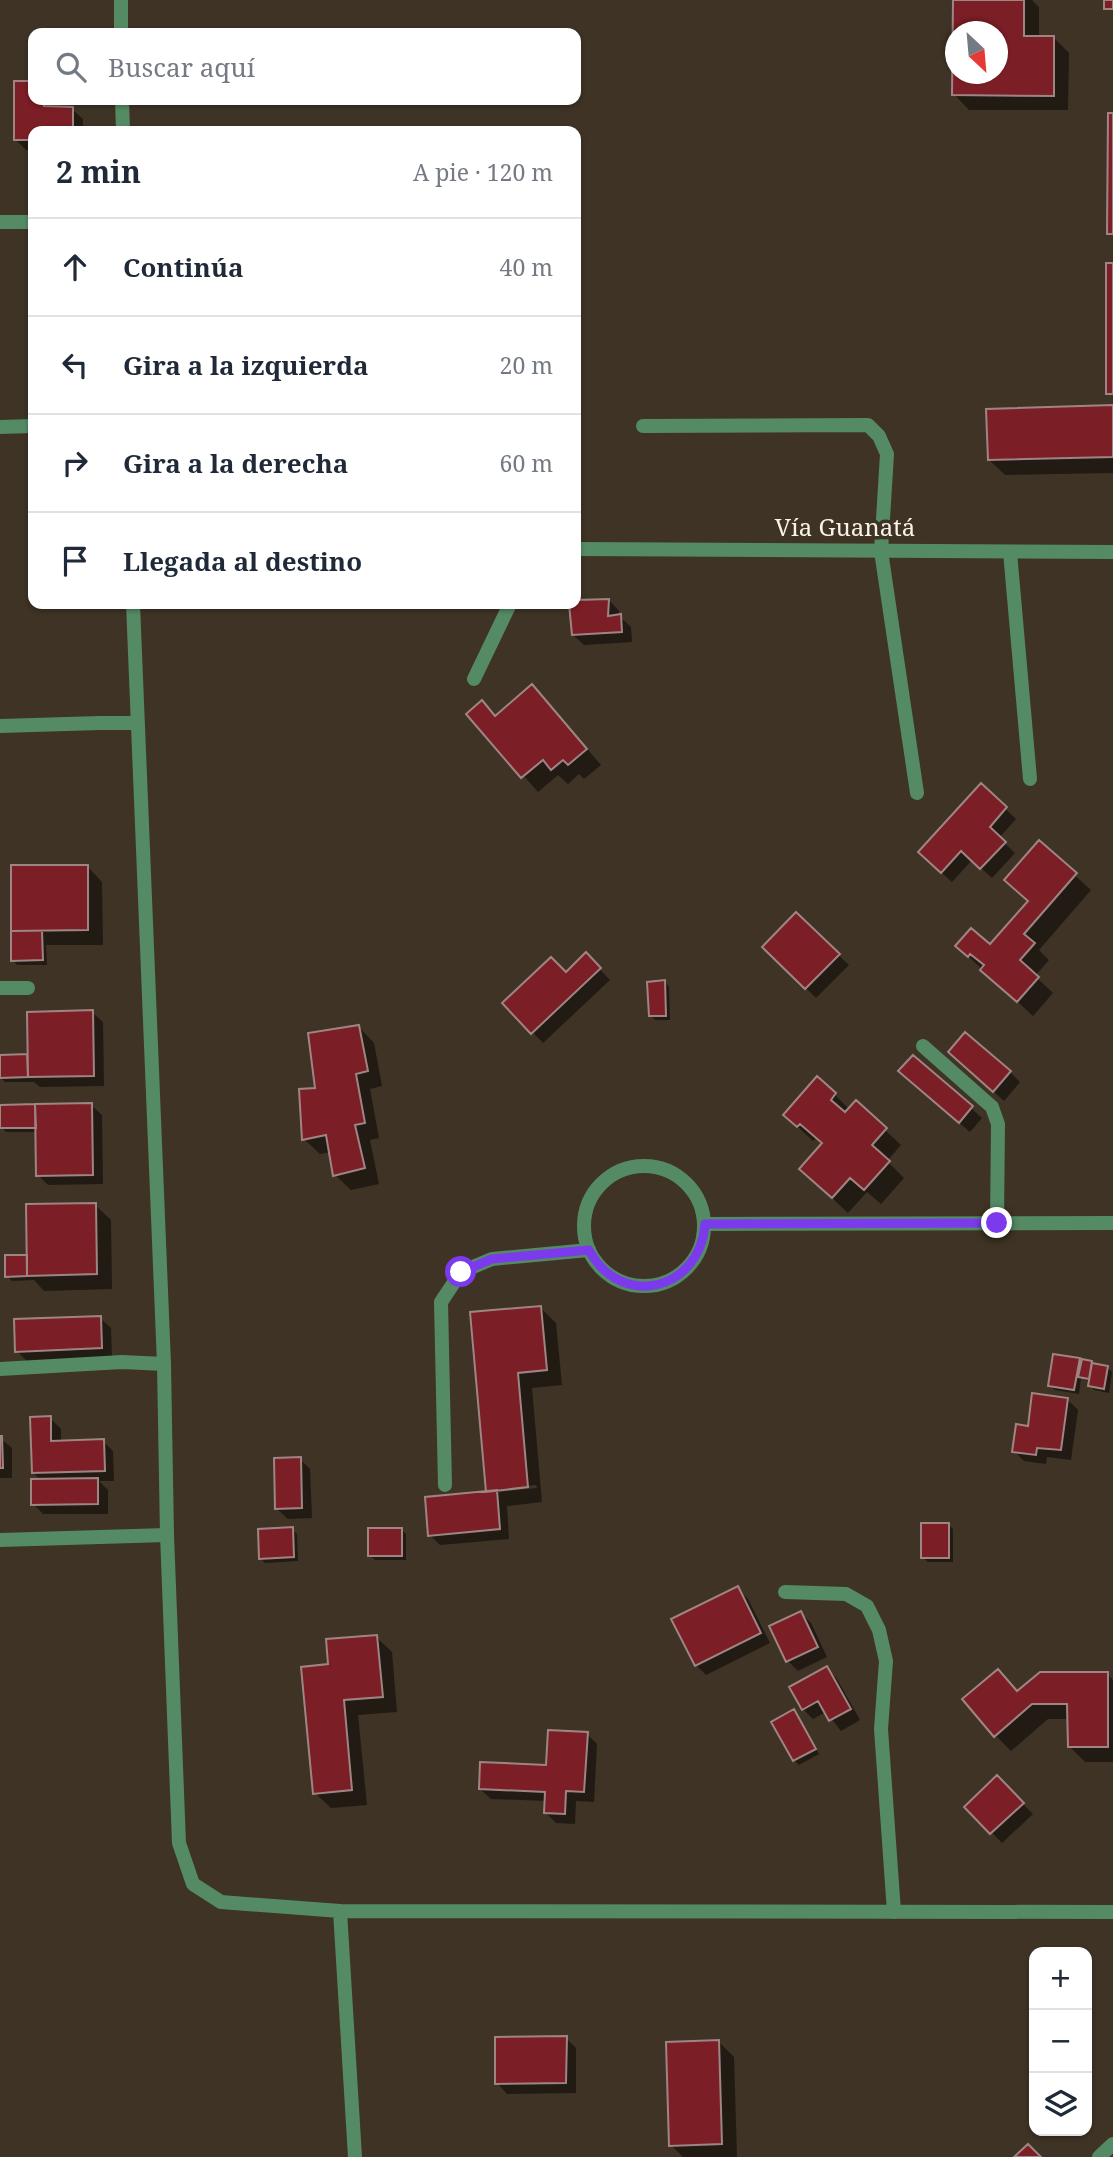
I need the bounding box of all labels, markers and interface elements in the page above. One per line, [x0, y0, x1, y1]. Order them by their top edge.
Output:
north arrow [945, 21, 1008, 84]
search box [28, 28, 581, 105]
icon: search [52, 48, 90, 86]
text: Buscar aquí [108, 49, 255, 85]
text: 2 min [56, 151, 141, 192]
text: A pie · 120 m [413, 156, 553, 188]
icon: ahead [56, 248, 94, 286]
text: Continúa [123, 249, 244, 285]
text: 40 m [500, 251, 553, 283]
icon: left [56, 346, 94, 384]
text: Gira a la izquierda [123, 347, 369, 383]
text: 20 m [500, 349, 553, 381]
icon: right [56, 444, 94, 482]
text: Gira a la derecha [123, 445, 348, 481]
text: 60 m [500, 447, 553, 479]
street label: Vía Guanatá [775, 510, 915, 543]
icon: arrive [56, 542, 94, 580]
text: Llegada al destino [123, 543, 362, 579]
route end [981, 1207, 1012, 1238]
route start [445, 1256, 476, 1287]
map controls [1029, 1947, 1092, 2136]
button: + [1029, 1947, 1092, 2010]
button: − [1029, 2010, 1092, 2073]
button: layers [1029, 2073, 1092, 2136]

